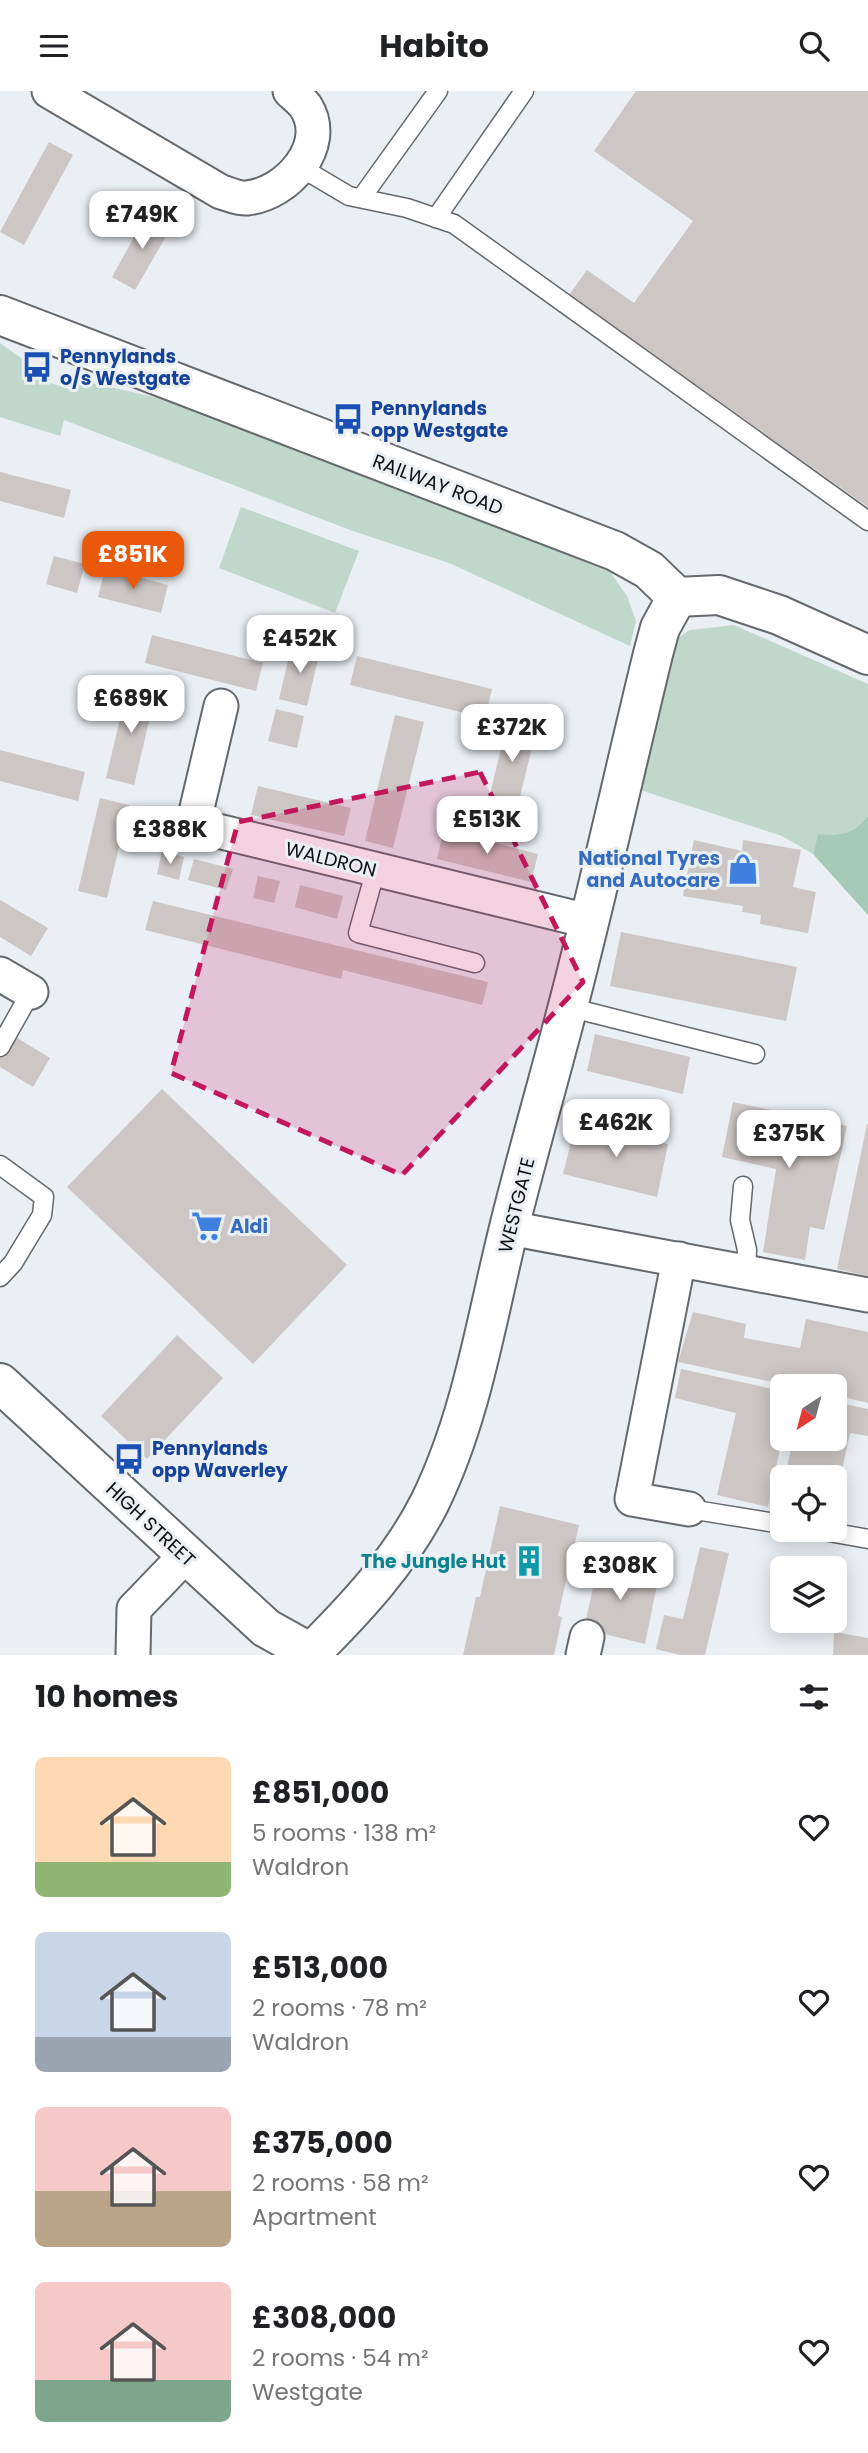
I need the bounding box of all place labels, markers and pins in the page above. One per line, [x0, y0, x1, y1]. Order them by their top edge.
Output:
pin: £749K [93, 191, 191, 251]
place label: Pennylands o/s Westgate [60, 343, 191, 392]
bus stop icon: Pennylands o/s Westgate [20, 350, 54, 384]
place label: Pennylands opp Westgate [371, 395, 508, 444]
bus stop icon: Pennylands opp Westgate [331, 402, 365, 436]
pin: £851K [84, 531, 182, 591]
pin: £452K [251, 615, 349, 675]
pin: £689K [82, 675, 180, 735]
pin: £372K [463, 705, 561, 764]
pin: £513K [438, 797, 536, 856]
pin: £388K [121, 807, 219, 866]
place label: National Tyres and Autocare [578, 845, 720, 894]
shop icon: National Tyres and Autocare [726, 852, 760, 886]
pin: £462K [567, 1100, 665, 1159]
pin: £375K [740, 1111, 838, 1170]
supermarket icon: Aldi [190, 1209, 224, 1243]
place label: Aldi [230, 1213, 268, 1240]
place label: Pennylands opp Waverley [152, 1435, 289, 1484]
bus stop icon: Pennylands opp Waverley [112, 1442, 146, 1476]
pin: £308K [571, 1543, 669, 1602]
building icon: The Jungle Hut [512, 1544, 546, 1578]
place label: The Jungle Hut [361, 1548, 506, 1575]

